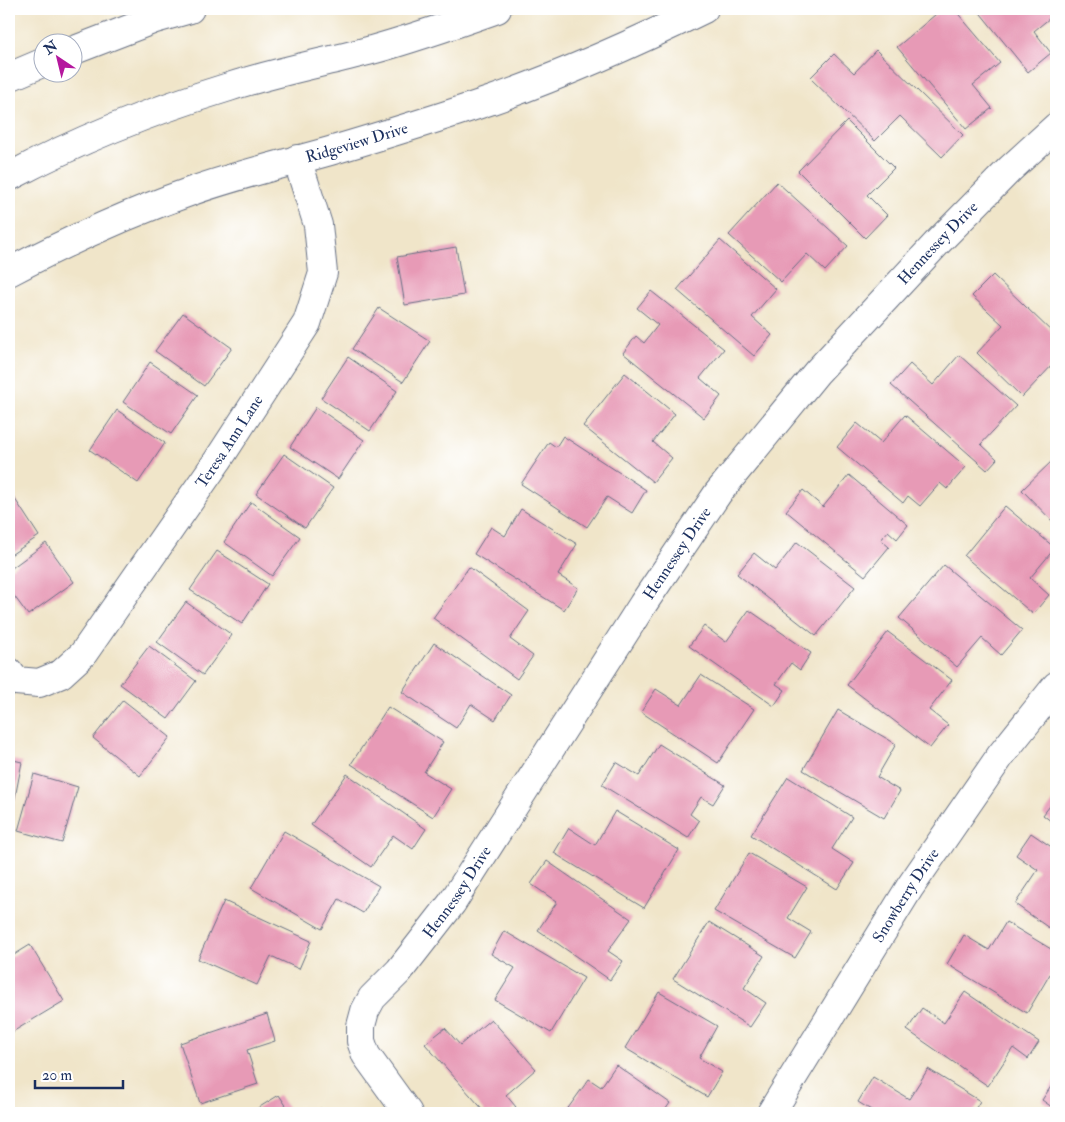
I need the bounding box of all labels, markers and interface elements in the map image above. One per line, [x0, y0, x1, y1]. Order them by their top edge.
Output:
north arrow [32, 32, 82, 82]
text: N [40, 37, 61, 59]
street label: Ridgeview Drive [303, 118, 411, 167]
street label: Hennessey Drive [893, 197, 982, 289]
street label: Teresa Ann Lane [191, 391, 268, 492]
street label: Hennessey Drive [639, 503, 716, 604]
street label: Hennessey Drive [418, 842, 496, 942]
street label: Snowberry Drive [868, 844, 944, 946]
scale bar [35, 1057, 122, 1089]
text: 20 m [42, 1066, 72, 1085]

